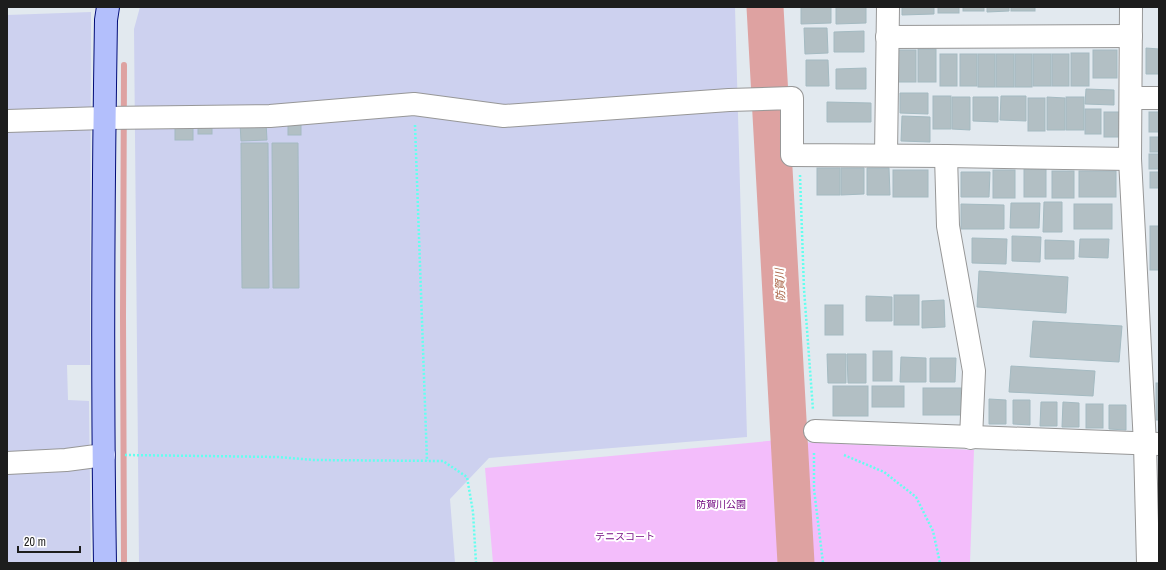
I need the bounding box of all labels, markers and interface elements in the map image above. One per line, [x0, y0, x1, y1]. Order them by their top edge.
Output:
water label: 防賀川 [772, 267, 788, 302]
park label: 防賀川公園 [696, 498, 746, 511]
scale bar [18, 528, 80, 554]
park label: テニスコート [595, 530, 655, 543]
text: 20 m [24, 534, 46, 550]

